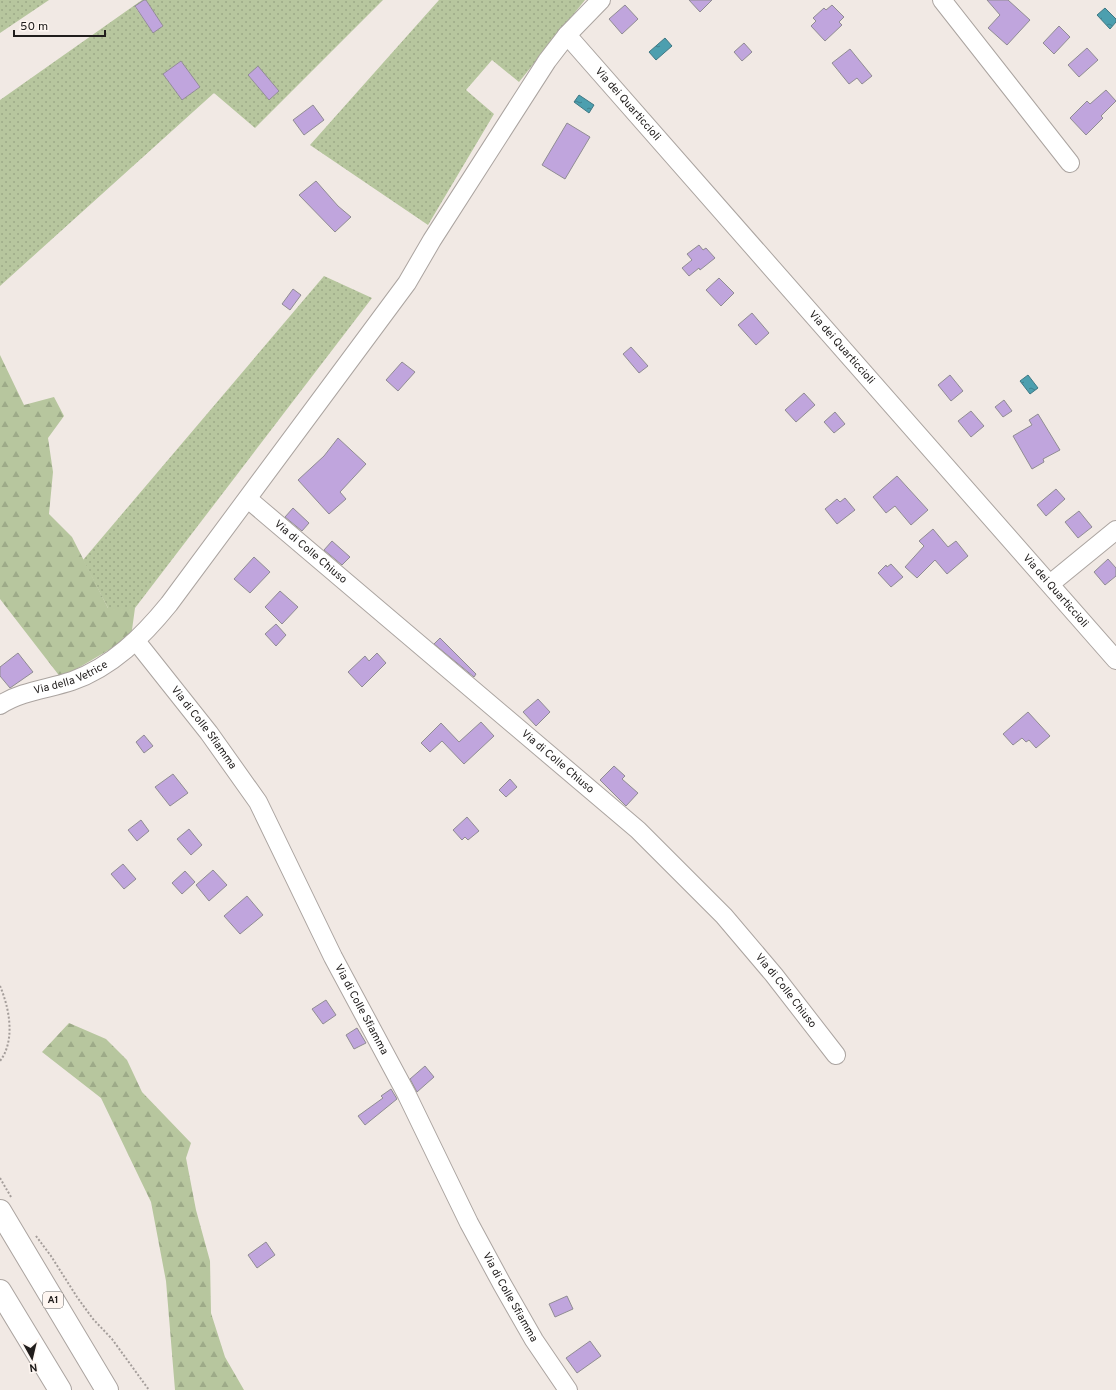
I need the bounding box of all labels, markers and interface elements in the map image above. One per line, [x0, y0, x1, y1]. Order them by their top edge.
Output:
scale bar [14, 12, 105, 38]
text: 50 m [20, 19, 48, 35]
street label: Via dei Quarticcioli [592, 65, 664, 144]
street label: Via dei Quarticcioli [806, 308, 878, 387]
street label: Via di Colle Chiuso [271, 517, 350, 587]
street label: Via dei Quarticcioli [1019, 551, 1091, 631]
street label: Via della Vetrice [32, 658, 111, 698]
street label: Via di Colle Sfiamma [168, 683, 240, 772]
street label: Via di Colle Chiuso [518, 727, 597, 797]
street label: Via di Colle Chiuso [752, 951, 819, 1031]
street label: Via di Colle Sfiamma [331, 962, 391, 1058]
street label: Via di Colle Sfiamma [479, 1250, 541, 1345]
road number: A1 [43, 1292, 63, 1308]
north arrow [12, 1338, 52, 1378]
text: N [28, 1359, 38, 1374]

